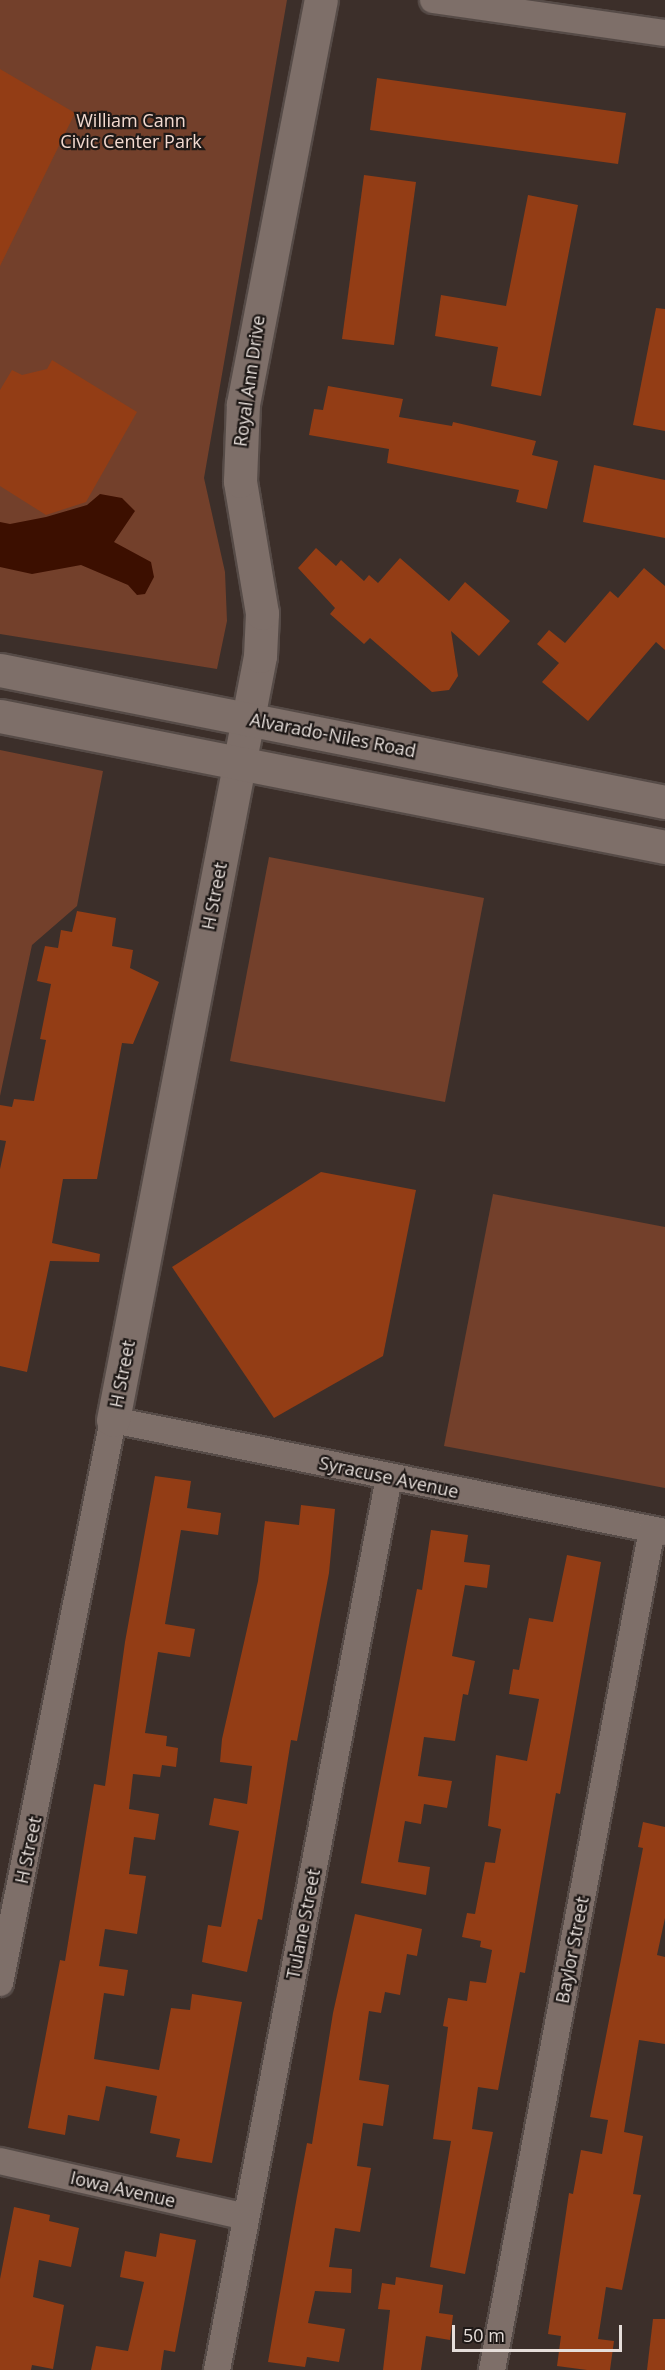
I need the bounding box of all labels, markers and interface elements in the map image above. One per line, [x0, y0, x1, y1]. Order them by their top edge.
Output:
park label: William Cann Civic Center Park [60, 110, 202, 152]
street label: Royal Ann Drive [229, 314, 269, 448]
street label: Alvarado-Niles Road [248, 708, 418, 762]
street label: H Street [197, 860, 231, 932]
street label: H Street [105, 1338, 139, 1410]
street label: Syracuse Avenue [317, 1452, 461, 1502]
street label: H Street [10, 1814, 46, 1886]
street label: Tulane Street [282, 1867, 324, 1981]
street label: Baylor Street [551, 1895, 593, 2005]
street label: Iowa Avenue [68, 2166, 178, 2212]
scale bar [455, 2313, 624, 2351]
text: 50 m [463, 2323, 505, 2347]

